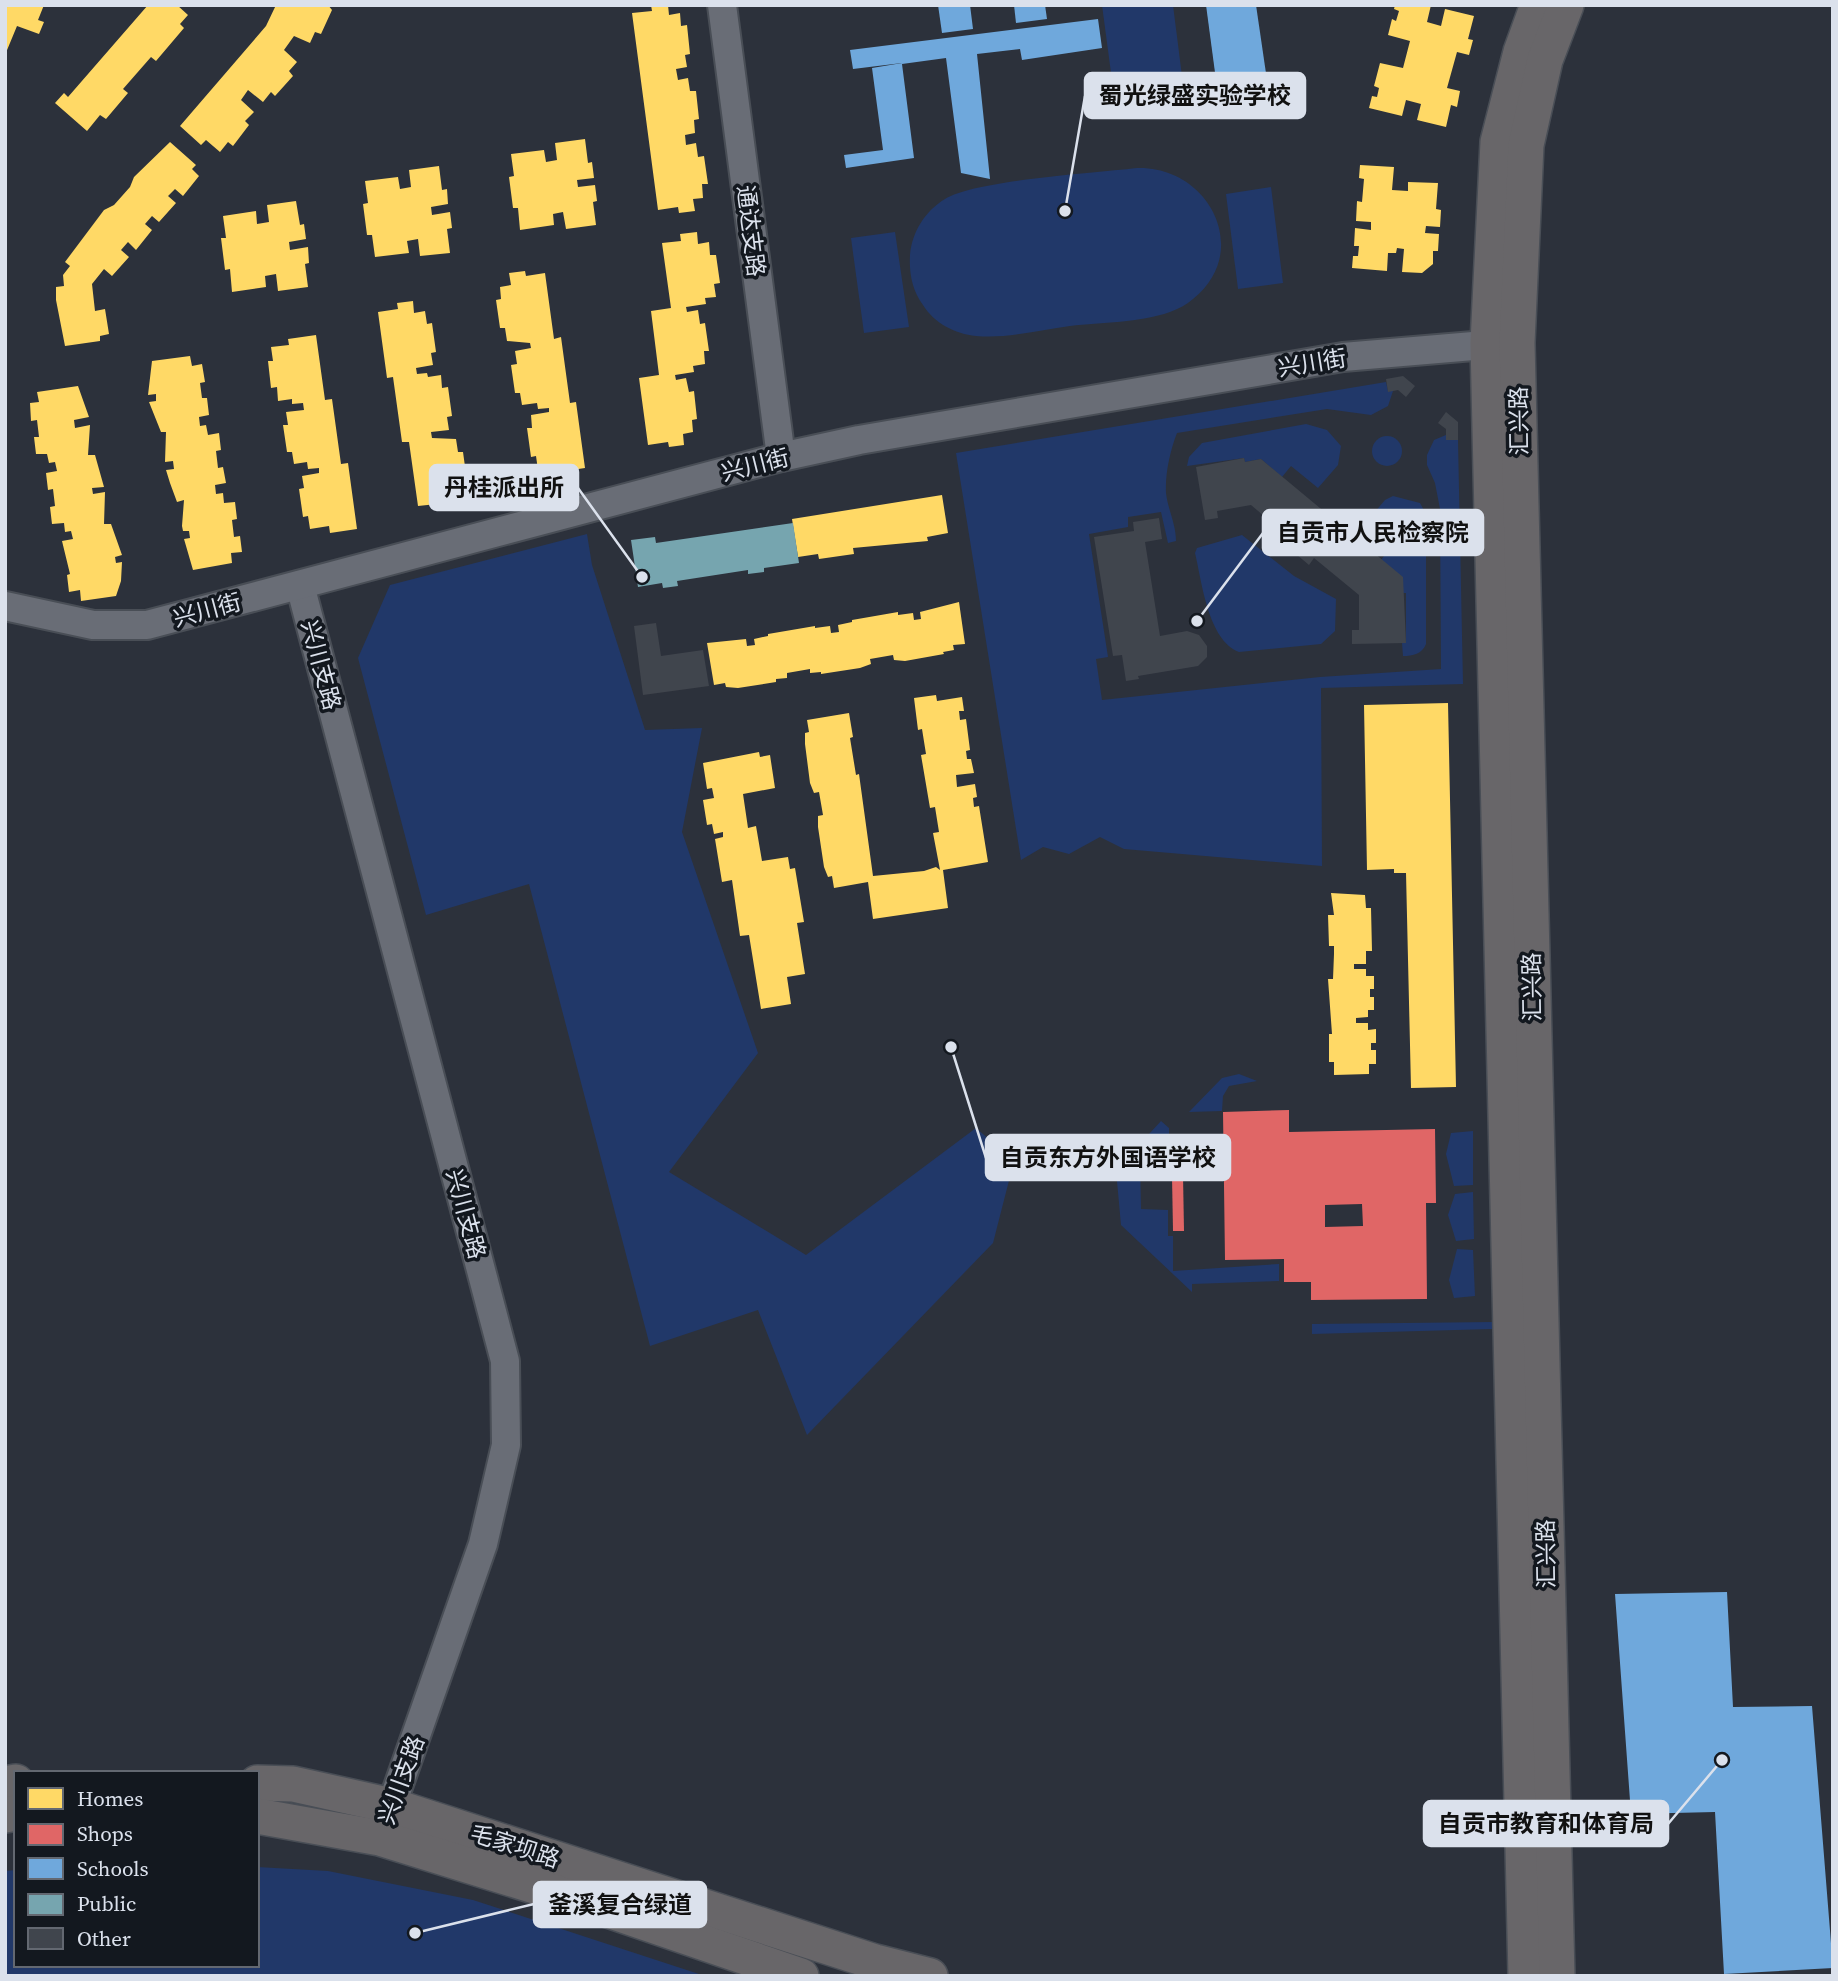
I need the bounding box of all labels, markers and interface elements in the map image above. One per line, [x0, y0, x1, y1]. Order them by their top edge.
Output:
callout: 蜀光绿盛实验学校 [1085, 73, 1305, 118]
text: 蜀光绿盛实验学校 [1099, 79, 1291, 112]
street label: 通达支路 [730, 183, 772, 279]
street label: 兴川街 [1275, 342, 1349, 384]
street label: 汇兴路 [1502, 386, 1536, 456]
street label: 兴川街 [718, 441, 792, 489]
callout: 丹桂派出所 [430, 465, 578, 510]
text: 丹桂派出所 [444, 471, 564, 504]
callout: 自贡市人民检察院 [1263, 510, 1483, 555]
text: 自贡市人民检察院 [1277, 516, 1469, 549]
street label: 兴川街 [170, 586, 244, 634]
street label: 兴川支路 [294, 616, 348, 714]
street label: 汇兴路 [1515, 952, 1549, 1022]
callout: 自贡东方外国语学校 [986, 1135, 1230, 1180]
text: 自贡东方外国语学校 [1000, 1141, 1216, 1174]
street label: 兴川支路 [439, 1165, 493, 1263]
street label: 汇兴路 [1529, 1519, 1563, 1589]
street label: 兴川支路 [370, 1731, 432, 1829]
legend [14, 1771, 259, 1967]
text: Homes [77, 1784, 143, 1813]
callout: 自贡市教育和体育局 [1424, 1801, 1668, 1846]
text: 自贡市教育和体育局 [1438, 1807, 1654, 1840]
street label: 毛家坝路 [466, 1817, 564, 1875]
text: Shops [77, 1819, 133, 1848]
text: Schools [77, 1854, 149, 1883]
callout: 釜溪复合绿道 [534, 1882, 706, 1927]
text: 釜溪复合绿道 [548, 1888, 692, 1921]
text: Public [77, 1889, 136, 1918]
text: Other [77, 1924, 131, 1953]

